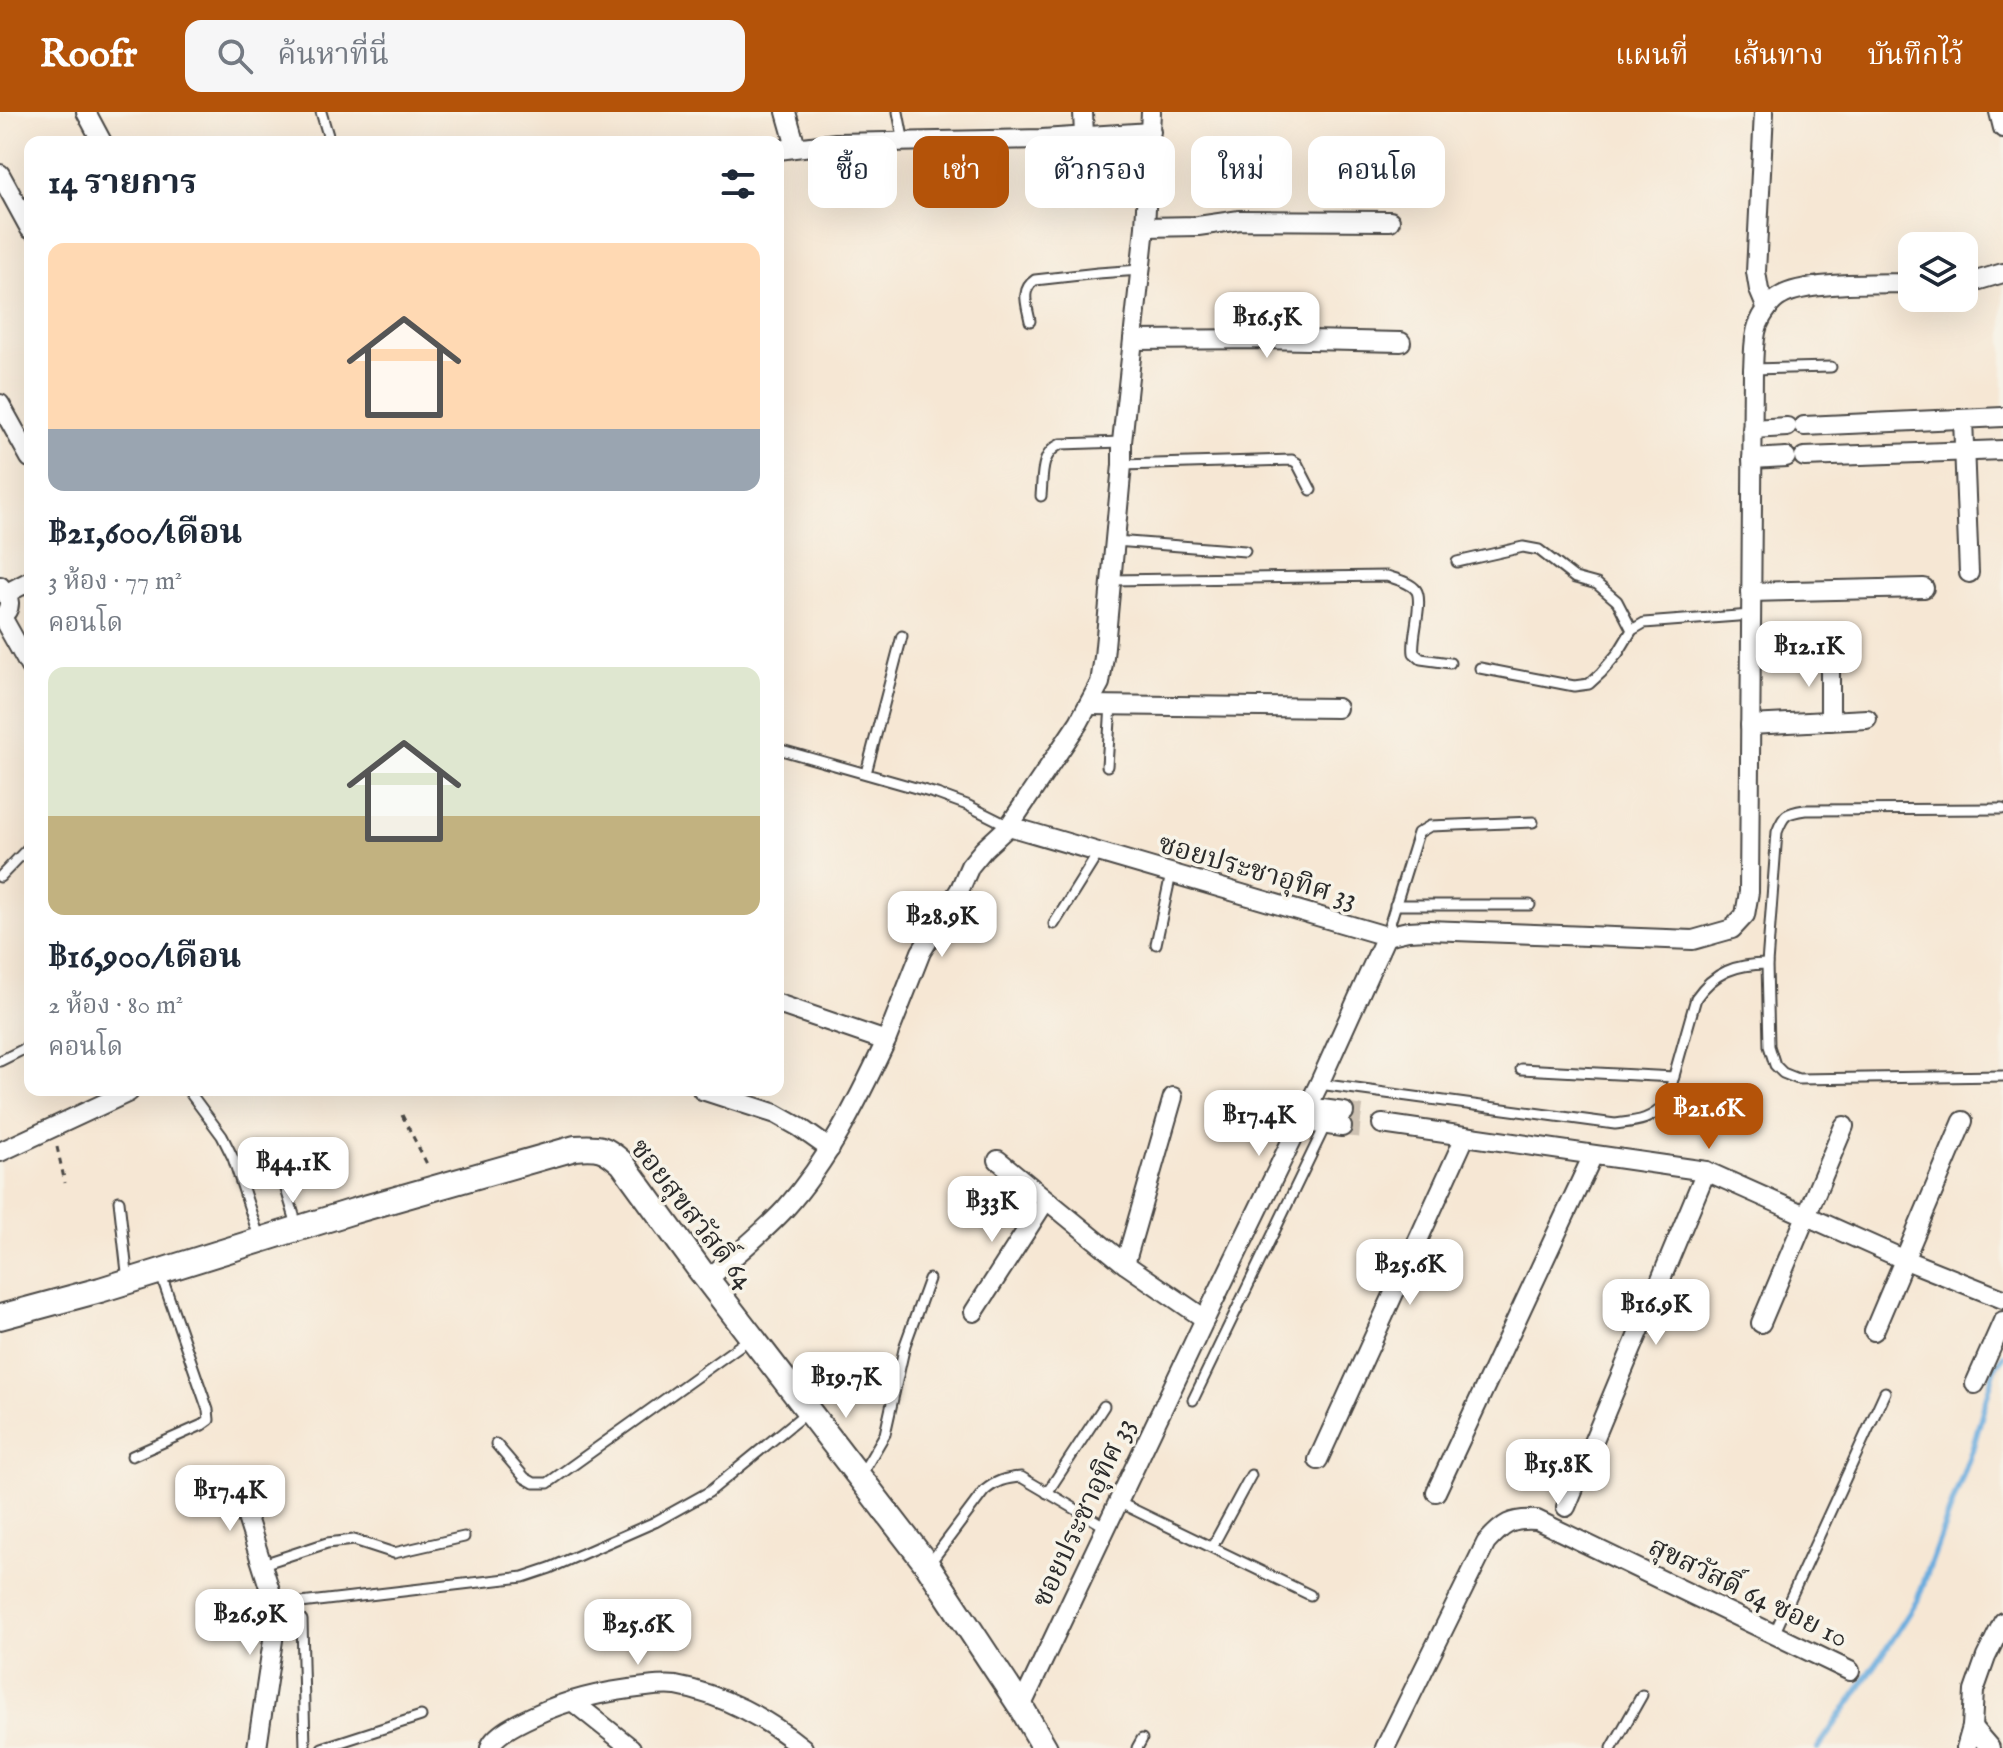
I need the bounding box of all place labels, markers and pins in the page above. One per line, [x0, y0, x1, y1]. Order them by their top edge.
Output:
pin: ฿16.5K [1202, 292, 1332, 360]
pin: ฿12.1K [1744, 621, 1874, 689]
pin: ฿28.9K [877, 891, 1007, 959]
pin: ฿21.6K [1644, 1083, 1774, 1151]
pin: ฿17.4K [1194, 1090, 1324, 1158]
pin: ฿44.1K [228, 1137, 358, 1205]
pin: ฿33K [945, 1176, 1039, 1244]
pin: ฿25.6K [1345, 1239, 1475, 1307]
pin: ฿16.9K [1591, 1279, 1721, 1347]
pin: ฿19.7K [781, 1352, 911, 1420]
pin: ฿15.8K [1493, 1439, 1623, 1507]
pin: ฿17.4K [165, 1465, 295, 1533]
pin: ฿26.9K [185, 1589, 315, 1657]
pin: ฿25.6K [573, 1599, 703, 1667]

